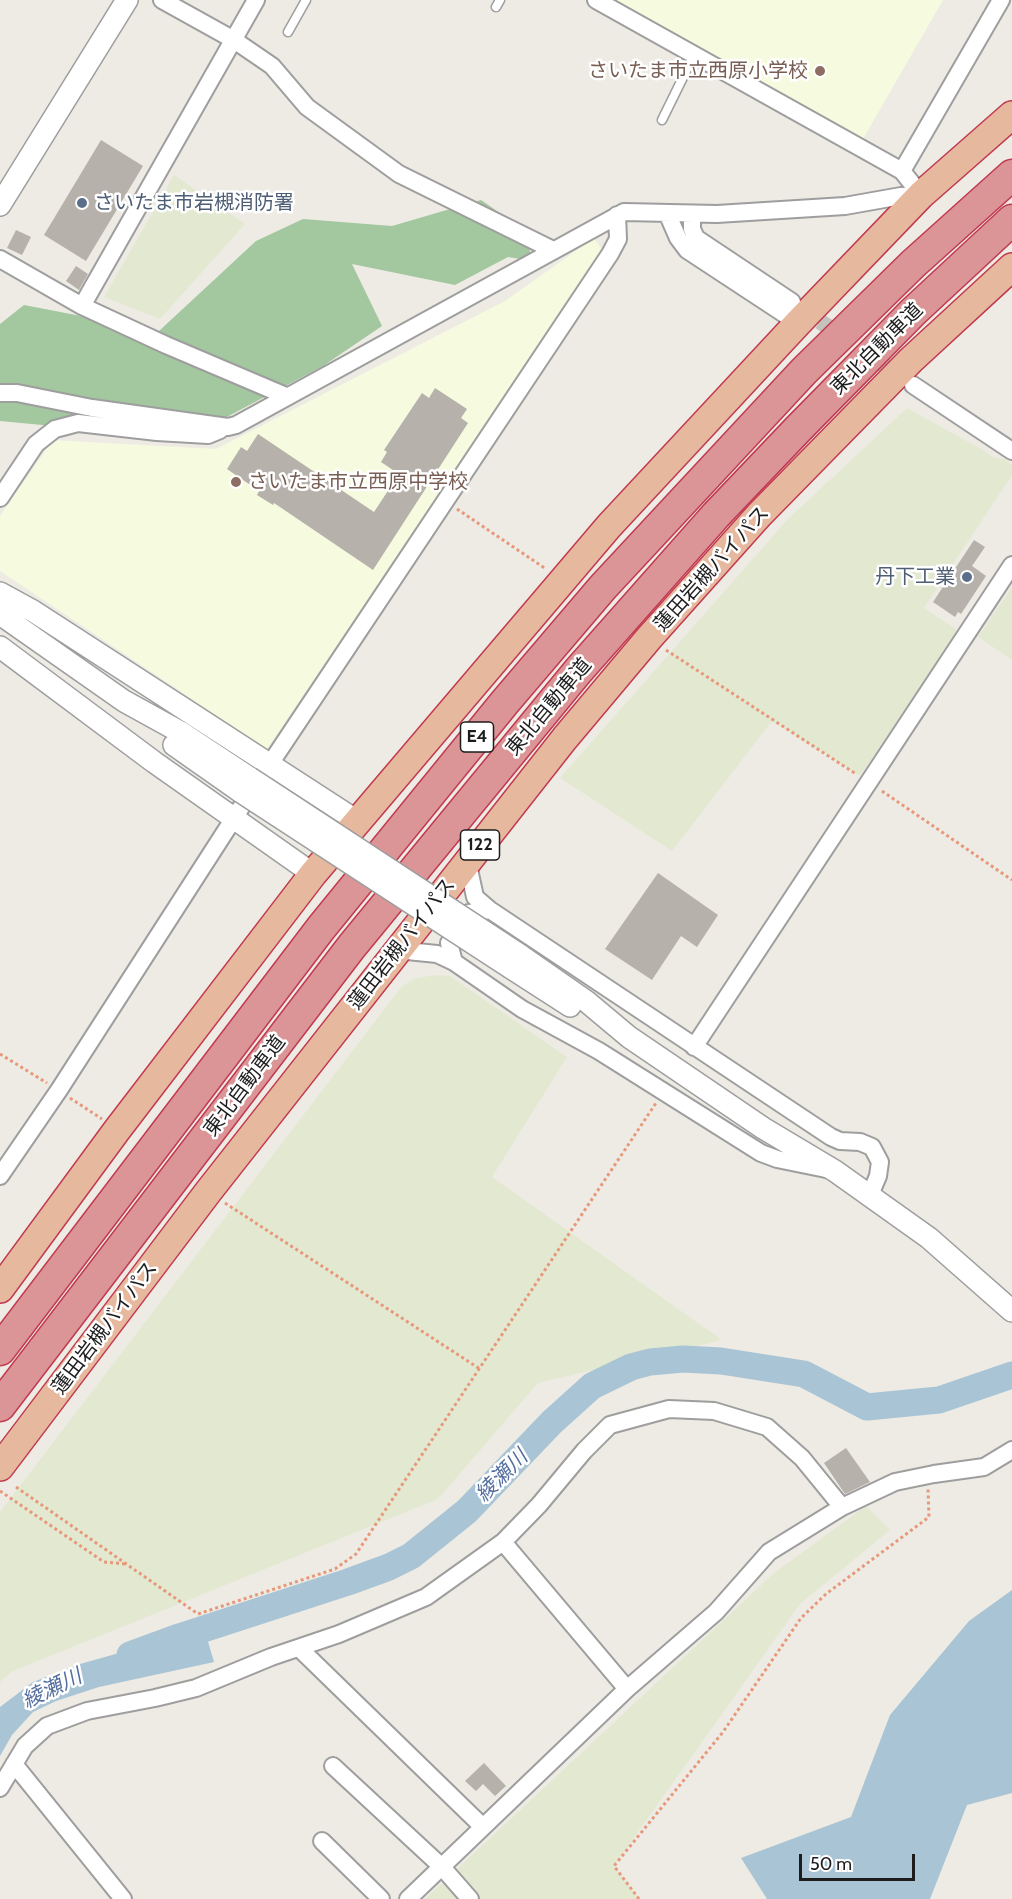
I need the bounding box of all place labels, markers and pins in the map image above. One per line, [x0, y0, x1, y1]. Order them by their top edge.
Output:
place label: さいたま市立西原小学校 [588, 59, 808, 83]
marker: さいたま市立西原小学校 [813, 64, 827, 78]
place label: さいたま市岩槻消防署 [94, 191, 294, 215]
marker: さいたま市岩槻消防署 [75, 196, 89, 210]
place label: さいたま市立西原中学校 [248, 470, 468, 494]
marker: さいたま市立西原中学校 [229, 475, 243, 489]
place label: 丹下工業 [875, 565, 955, 589]
marker: 丹下工業 [960, 570, 974, 584]

